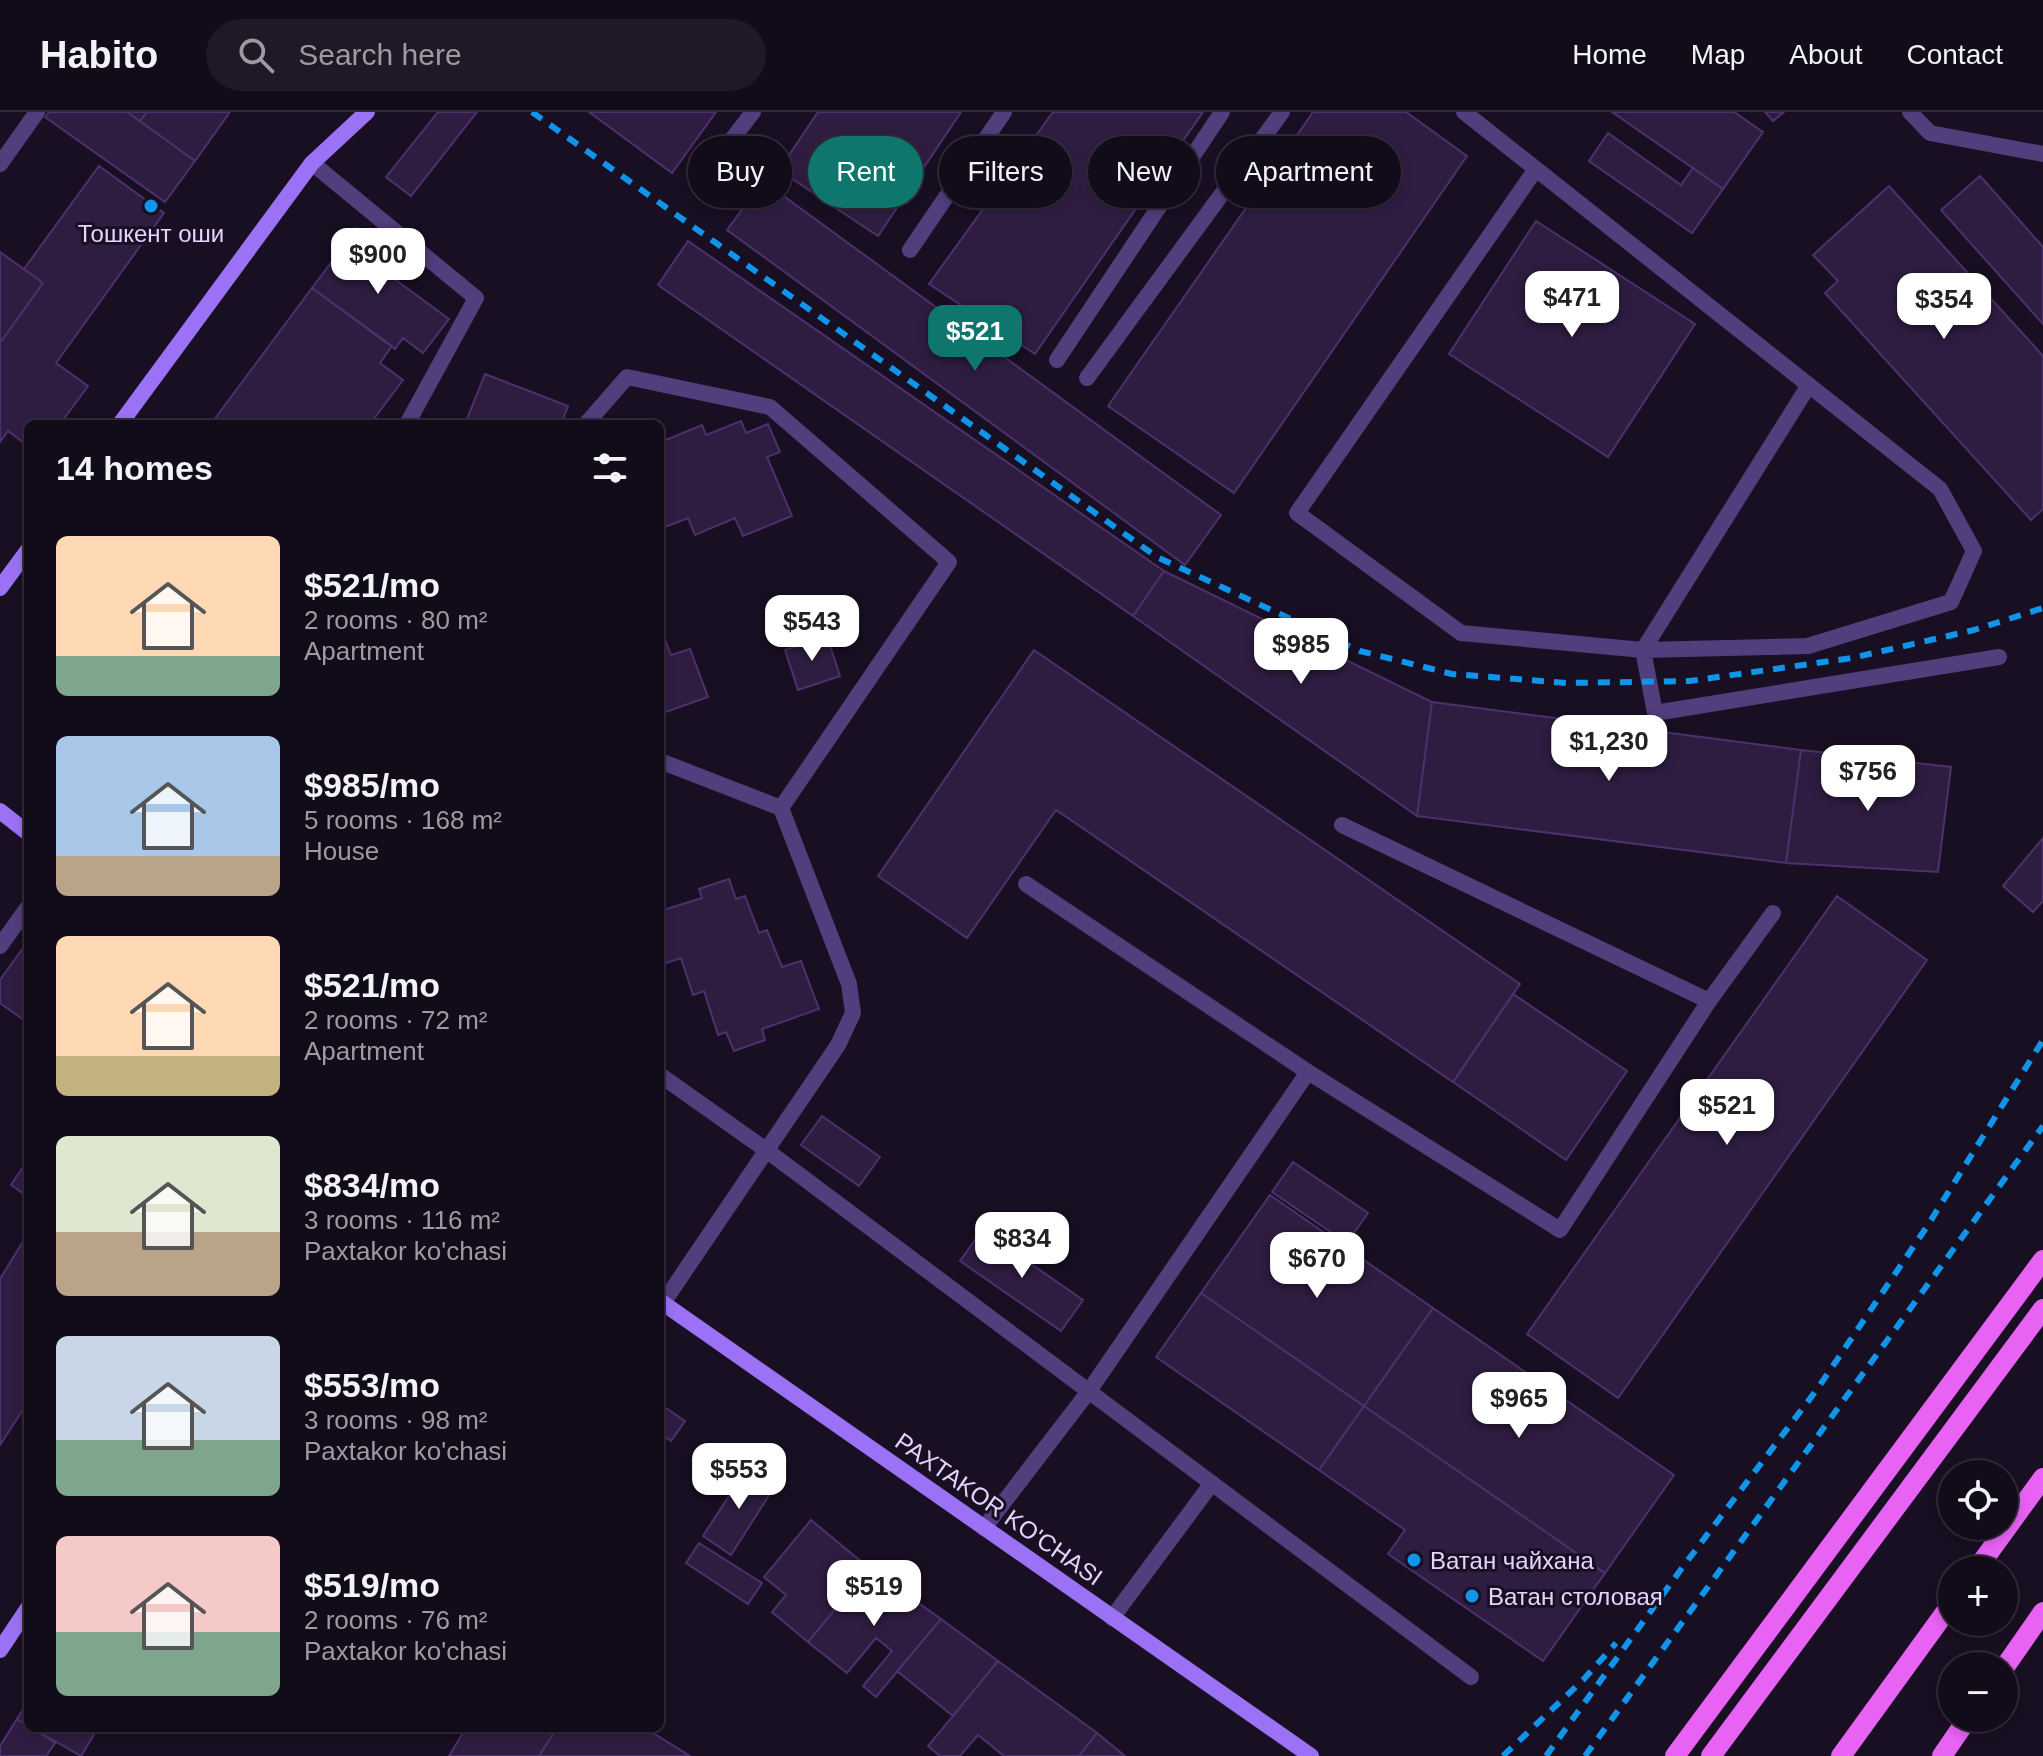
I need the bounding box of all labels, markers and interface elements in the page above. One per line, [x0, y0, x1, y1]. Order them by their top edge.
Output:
search box [206, 19, 766, 91]
icon: search [234, 33, 278, 77]
text: Habito [40, 34, 158, 76]
text: Search here [298, 38, 462, 71]
text: Home [1572, 39, 1647, 70]
text: Map [1691, 39, 1745, 70]
text: About [1789, 39, 1863, 70]
text: Contact [1907, 39, 2003, 70]
chip: Buy [688, 136, 792, 208]
chip: Rent [808, 136, 923, 208]
chip: Filters [939, 136, 1072, 208]
chip: New [1088, 136, 1200, 208]
chip: Apartment [1216, 136, 1401, 208]
marker: Тошкент оши [142, 197, 160, 215]
place label: Тошкент оши [78, 220, 224, 247]
pin: $900 [331, 228, 425, 296]
text: $900 [349, 239, 407, 269]
pin: $471 [1525, 271, 1619, 339]
pin: $354 [1897, 273, 1991, 341]
text: $471 [1543, 282, 1601, 312]
text: $354 [1915, 284, 1973, 314]
pin: $521 [928, 305, 1022, 373]
text: $521 [946, 316, 1004, 346]
icon: filters [588, 446, 632, 490]
text: 14 homes [56, 449, 213, 487]
text: $521/mo [304, 566, 440, 604]
icon: home [120, 568, 216, 664]
pin: $543 [765, 595, 859, 663]
text: 2 rooms · 80 m² [304, 605, 488, 635]
text: $543 [783, 606, 841, 636]
pin: $985 [1254, 618, 1348, 686]
text: $985 [1272, 629, 1330, 659]
text: Apartment [304, 636, 424, 666]
pin: $1,230 [1544, 715, 1674, 783]
text: $1,230 [1569, 726, 1649, 756]
pin: $756 [1821, 745, 1915, 813]
text: $756 [1839, 756, 1897, 786]
text: $985/mo [304, 766, 440, 804]
icon: home [120, 768, 216, 864]
text: 5 rooms · 168 m² [304, 805, 502, 835]
text: House [304, 836, 379, 866]
text: $521/mo [304, 966, 440, 1004]
icon: home [120, 968, 216, 1064]
text: 2 rooms · 72 m² [304, 1005, 488, 1035]
text: Apartment [304, 1036, 424, 1066]
pin: $521 [1680, 1079, 1774, 1147]
text: $521 [1698, 1090, 1756, 1120]
text: $834/mo [304, 1166, 440, 1204]
icon: home [120, 1168, 216, 1264]
text: 3 rooms · 116 m² [304, 1205, 500, 1235]
pin: $834 [975, 1212, 1069, 1280]
text: $834 [993, 1223, 1051, 1253]
pin: $670 [1270, 1232, 1364, 1300]
text: Paxtakor ko'chasi [304, 1236, 507, 1266]
text: $670 [1288, 1243, 1346, 1273]
text: $553/mo [304, 1366, 440, 1404]
icon: home [120, 1368, 216, 1464]
pin: $965 [1472, 1372, 1566, 1440]
text: $965 [1490, 1383, 1548, 1413]
text: 3 rooms · 98 m² [304, 1405, 488, 1435]
street label: PAXTAKOR KO'CHASI [890, 1427, 1108, 1591]
text: Paxtakor ko'chasi [304, 1436, 507, 1466]
pin: $553 [692, 1443, 786, 1511]
text: $553 [710, 1454, 768, 1484]
map controls [1938, 1460, 2018, 1732]
button: locate [1938, 1460, 2018, 1540]
place label: Ватан чайхана [1430, 1547, 1594, 1574]
marker: Ватан чайхана [1405, 1551, 1423, 1569]
button: + [1938, 1556, 2018, 1636]
pin: $519 [827, 1560, 921, 1628]
text: $519/mo [304, 1566, 440, 1604]
icon: home [120, 1568, 216, 1664]
text: $519 [845, 1571, 903, 1601]
place label: Ватан столовая [1488, 1583, 1663, 1610]
marker: Ватан столовая [1463, 1587, 1481, 1605]
text: 2 rooms · 76 m² [304, 1605, 488, 1635]
text: Paxtakor ko'chasi [304, 1636, 507, 1666]
button: − [1938, 1652, 2018, 1732]

